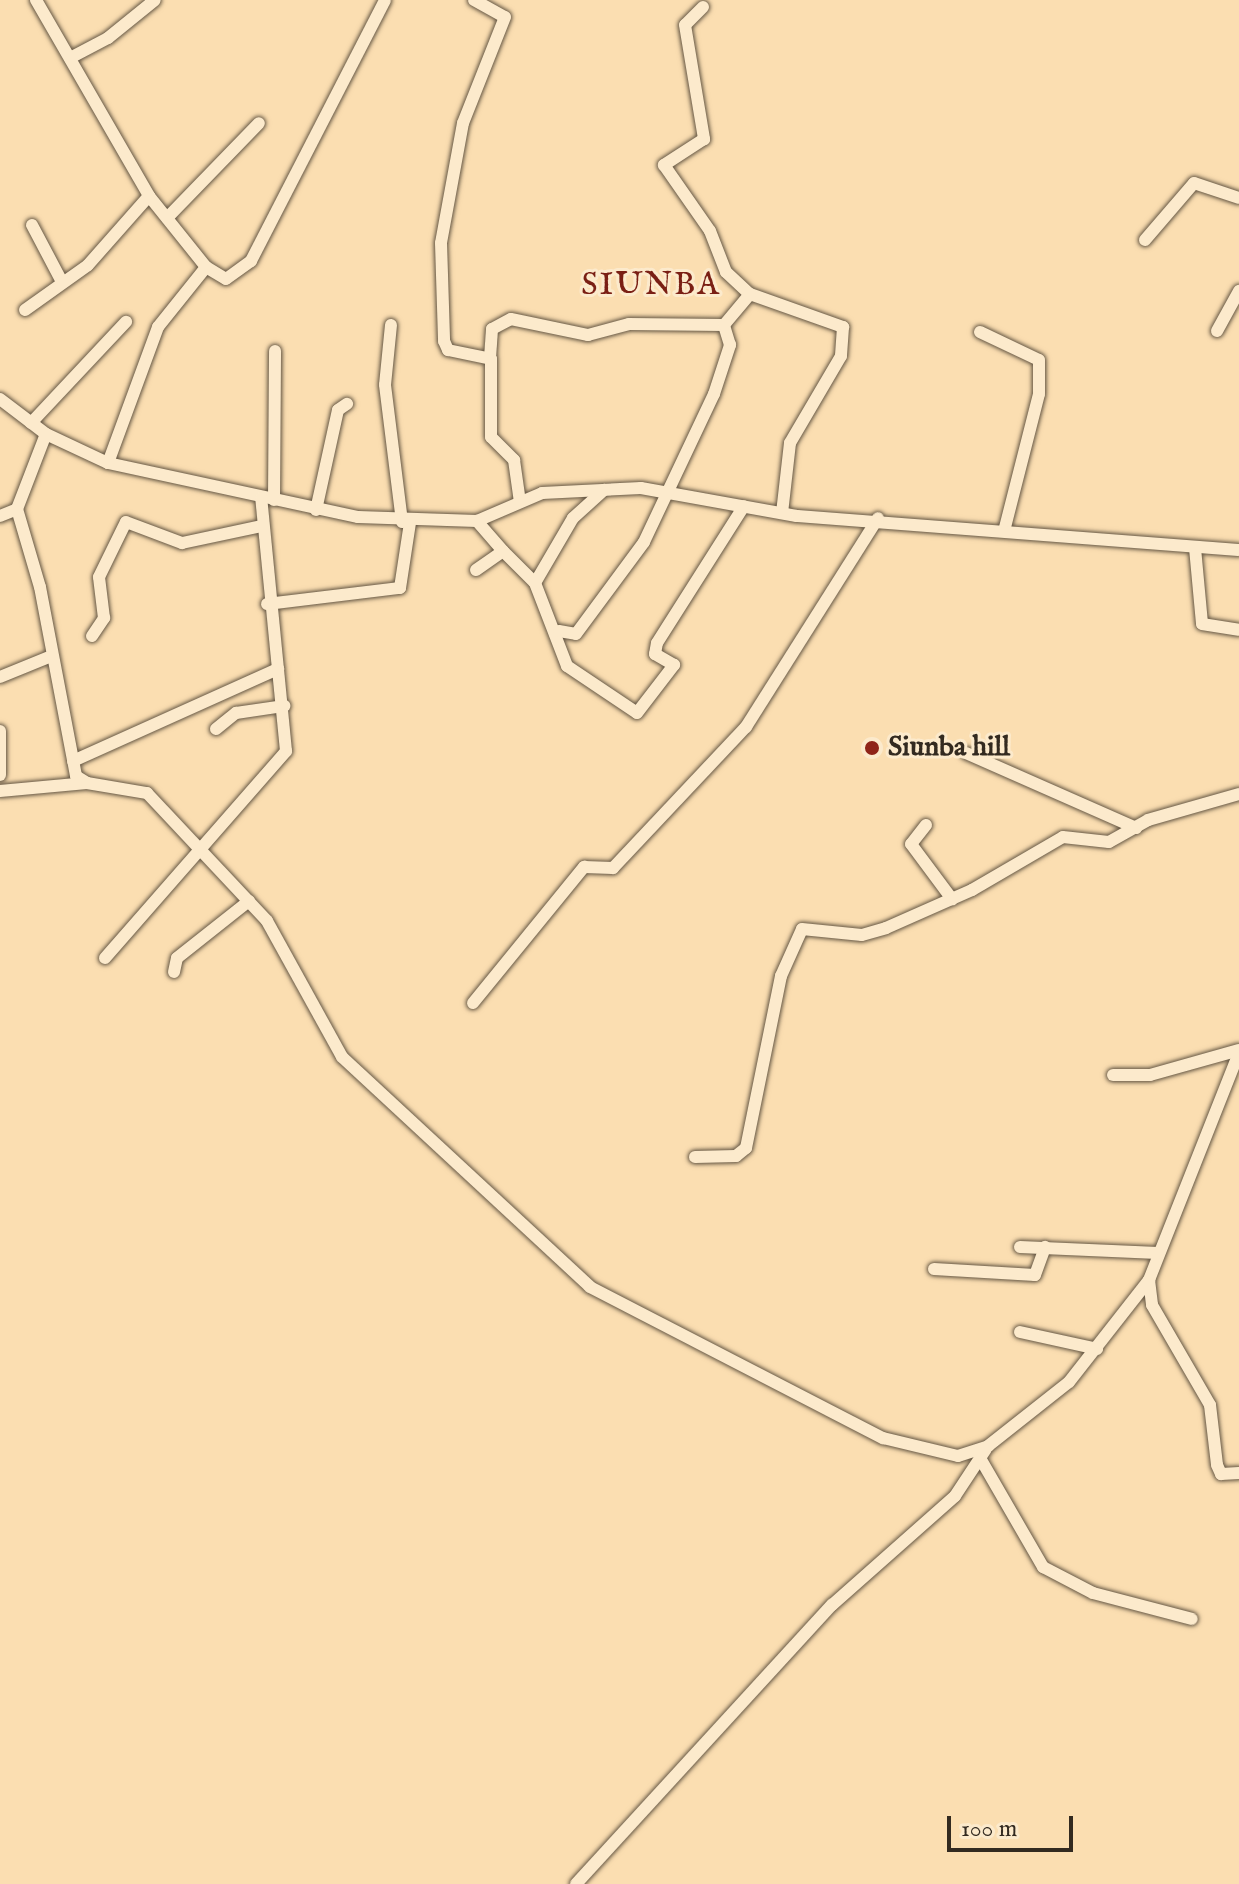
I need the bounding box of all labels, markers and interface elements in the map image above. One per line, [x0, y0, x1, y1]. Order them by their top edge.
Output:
district label: SIUNBA [581, 267, 721, 305]
place label: Siunba hill [888, 731, 1010, 765]
marker: Siunba hill [863, 739, 881, 757]
scale bar [951, 1800, 1077, 1850]
text: 100 m [961, 1814, 1017, 1845]

